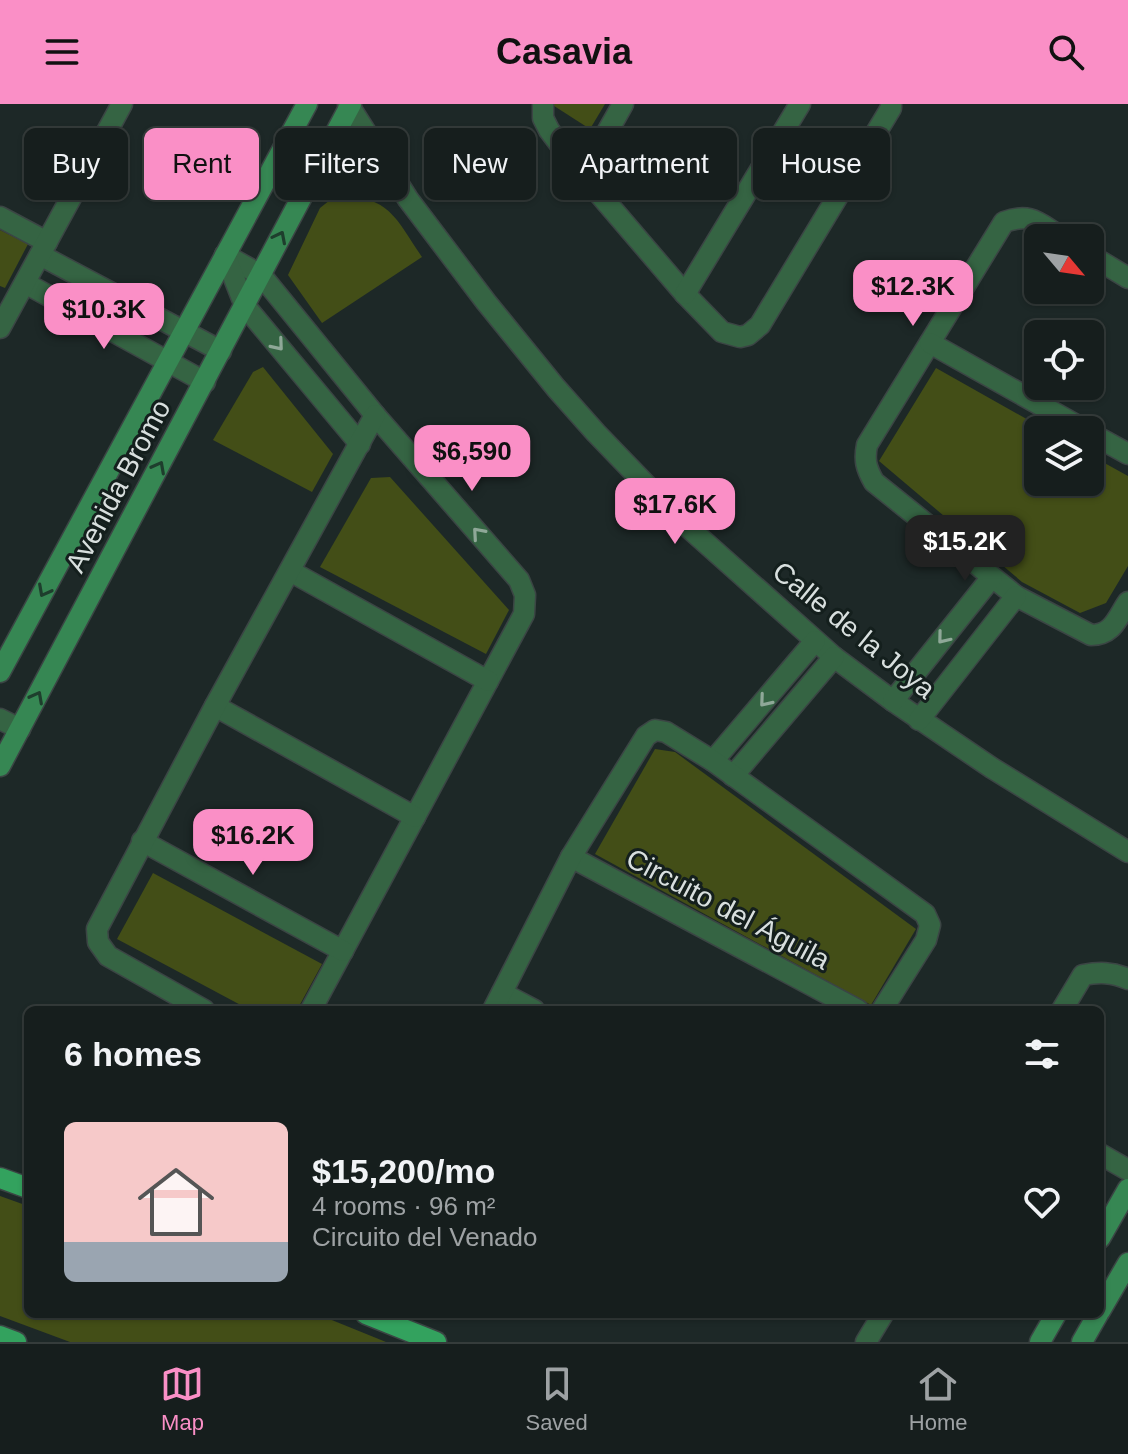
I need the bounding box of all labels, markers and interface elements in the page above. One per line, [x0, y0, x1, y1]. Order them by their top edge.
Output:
icon: menu [40, 30, 84, 74]
icon: search [1044, 30, 1088, 74]
text: Casavia [496, 31, 632, 72]
chip: Buy [24, 128, 128, 200]
chip: Rent [144, 128, 259, 200]
chip: Filters [275, 128, 408, 200]
chip: New [424, 128, 536, 200]
chip: Apartment [552, 128, 737, 200]
chip: House [753, 128, 890, 200]
north arrow [1024, 224, 1104, 304]
map controls [1024, 224, 1104, 496]
one-way arrow [271, 231, 286, 246]
pin: $12.3K [848, 260, 978, 328]
text: $12.3K [871, 271, 955, 301]
pin: $10.3K [39, 283, 169, 351]
text: $10.3K [62, 294, 146, 324]
button: locate [1024, 320, 1104, 400]
one-way arrow [268, 336, 283, 350]
street label: Avenida Bromo [59, 394, 177, 578]
button: layers [1024, 416, 1104, 496]
pin: $6,590 [407, 425, 537, 493]
text: $6,590 [432, 436, 512, 466]
one-way arrow [150, 461, 165, 476]
pin: $17.6K [610, 478, 740, 546]
text: $17.6K [633, 489, 717, 519]
pin: $15.2K [900, 515, 1030, 583]
text: $15.2K [923, 526, 1007, 556]
one-way arrow [473, 528, 488, 543]
street label: Calle de la Joya [767, 555, 941, 705]
one-way arrow [38, 583, 54, 597]
one-way arrow [939, 629, 953, 644]
one-way arrow [27, 690, 42, 705]
one-way arrow [760, 691, 775, 706]
pin: $16.2K [188, 809, 318, 877]
text: $16.2K [211, 820, 295, 850]
street label: Circuito del Águila [621, 842, 835, 976]
icon: filters [1020, 1032, 1064, 1076]
text: 6 homes [64, 1035, 202, 1073]
text: $15,200/mo [312, 1152, 495, 1190]
icon: home [128, 1154, 224, 1250]
icon: heart [1020, 1180, 1064, 1224]
text: 4 rooms · 96 m² [312, 1191, 496, 1221]
text: Circuito del Venado [312, 1222, 537, 1252]
tab: Map [160, 1362, 204, 1436]
tab: Saved [525, 1362, 588, 1436]
tab: Home [909, 1362, 968, 1436]

